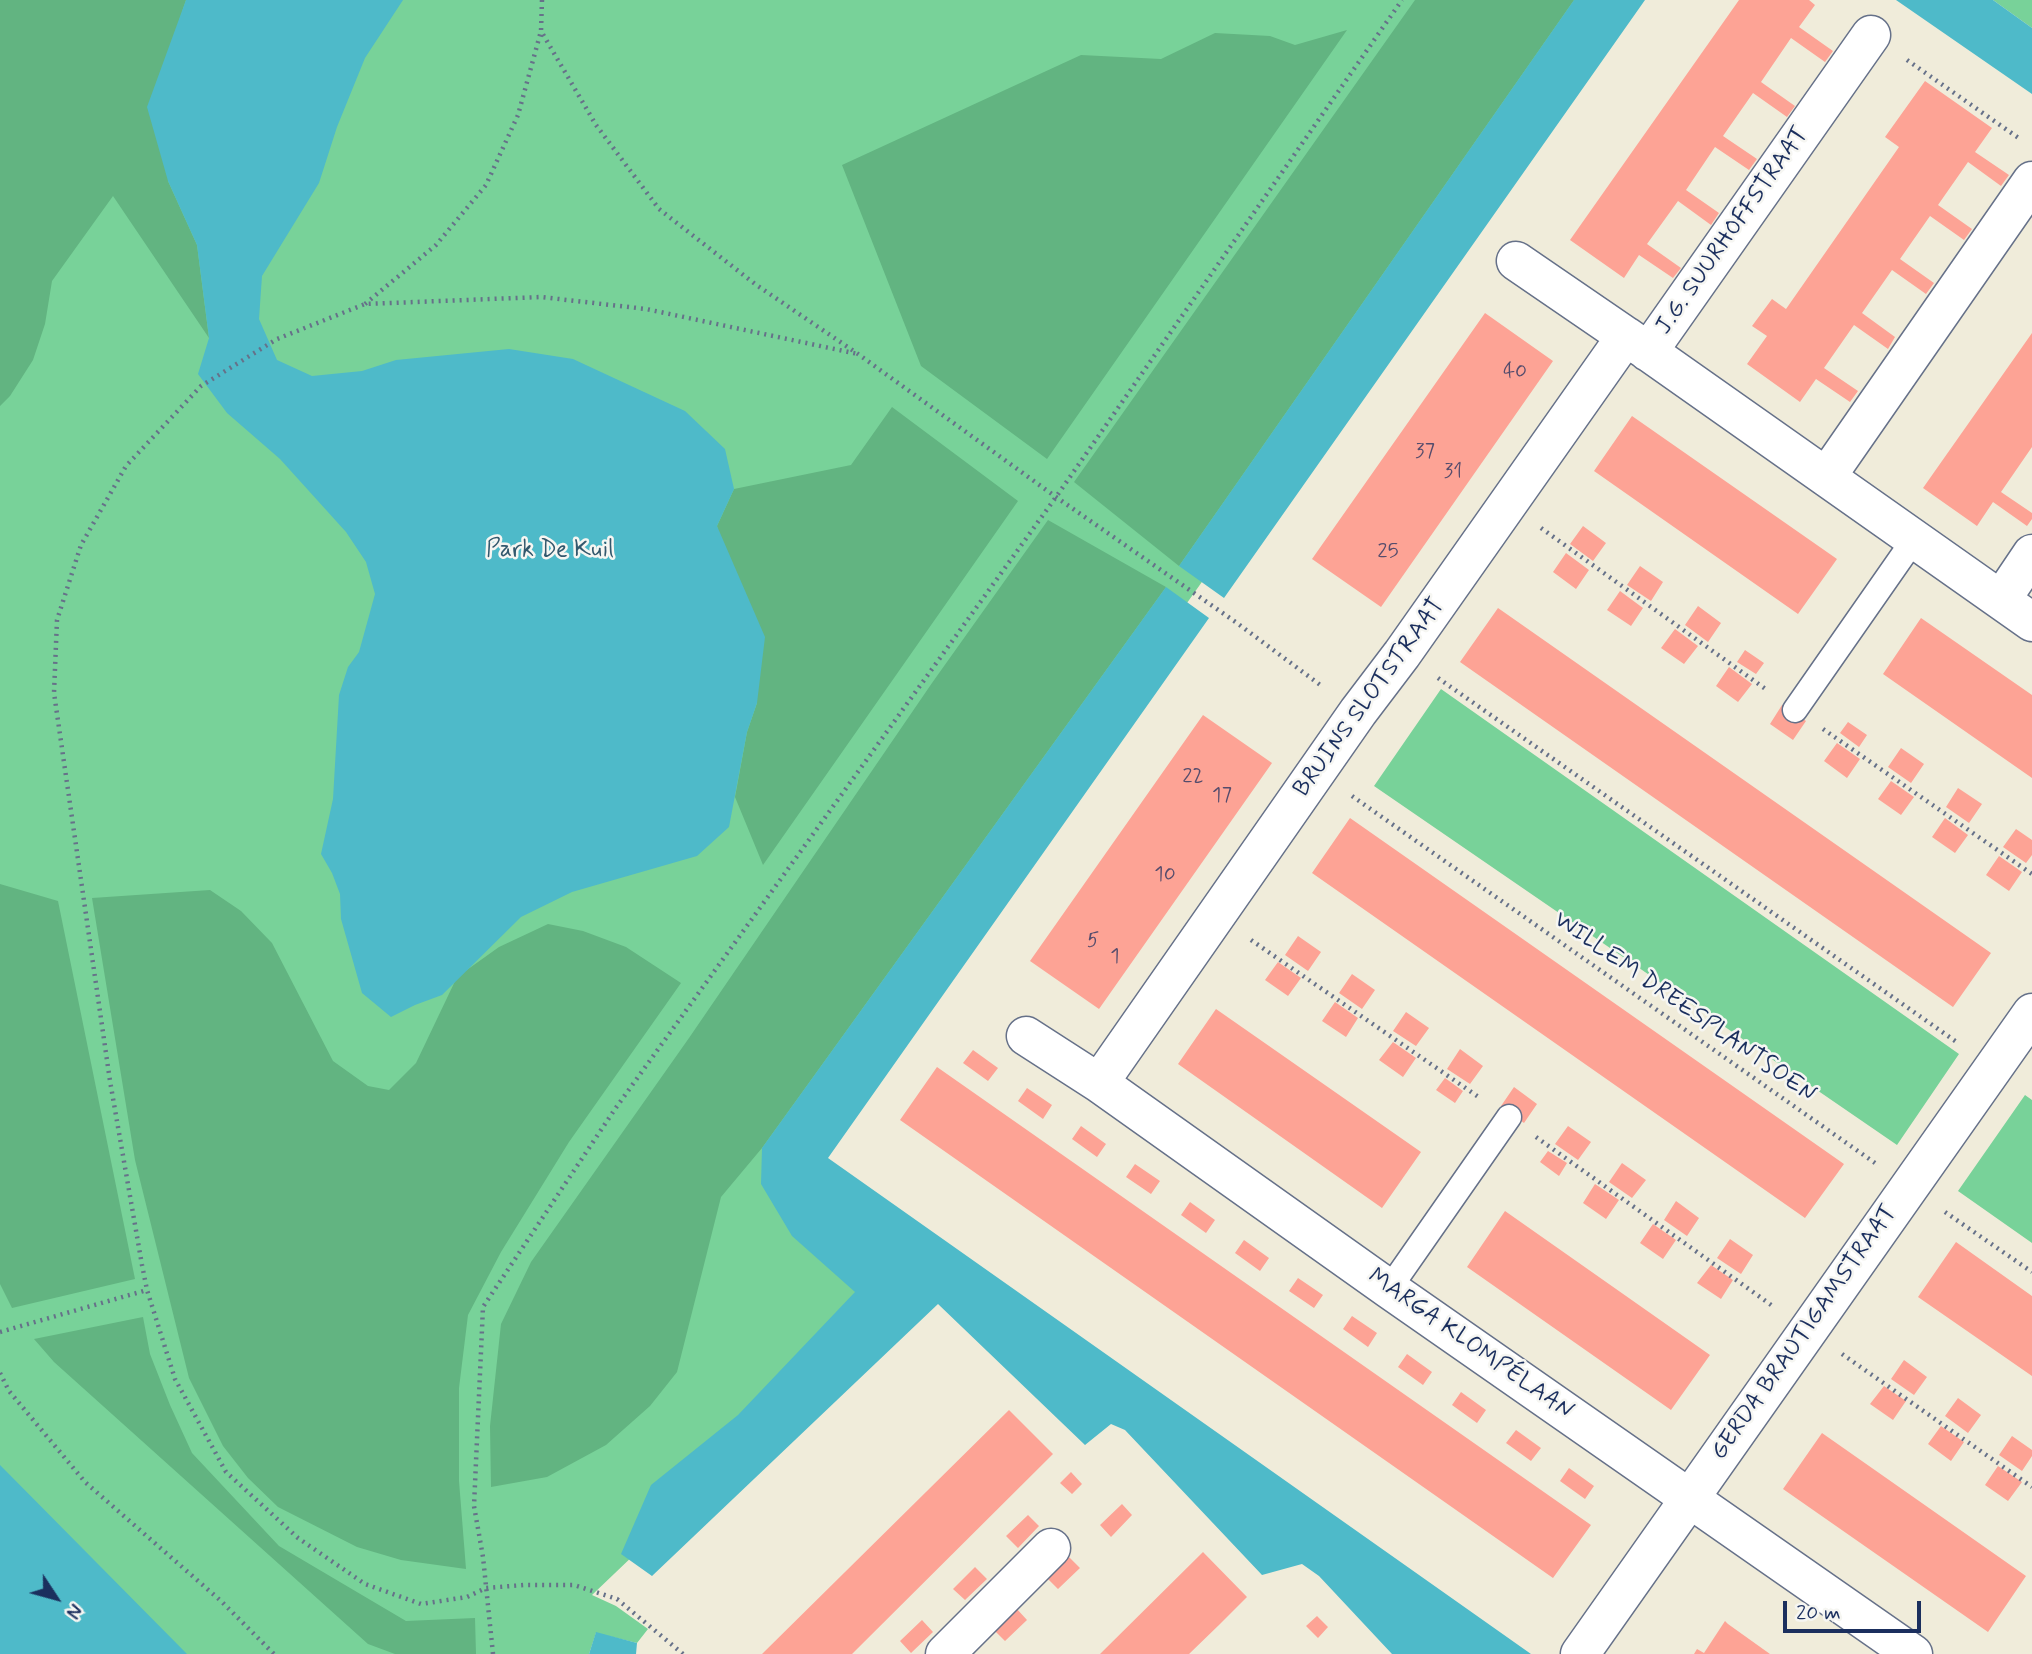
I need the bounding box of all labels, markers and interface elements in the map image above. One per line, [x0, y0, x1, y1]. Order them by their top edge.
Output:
street label: J.G. SUURHOFFSTRAAT [1650, 121, 1816, 341]
house number: 40 [1503, 360, 1527, 386]
house number: 37 [1415, 440, 1435, 466]
house number: 31 [1444, 460, 1462, 486]
park label: Park De Kuil [486, 537, 614, 565]
house number: 25 [1377, 540, 1399, 566]
street label: BRUINS SLOTSTRAAT [1288, 593, 1452, 803]
house number: 22 [1182, 765, 1204, 791]
house number: 17 [1212, 784, 1232, 810]
house number: 10 [1154, 863, 1176, 889]
street label: WILLEM DREESPLANTSOEN [1547, 906, 1821, 1110]
house number: 5 [1087, 929, 1099, 955]
house number: 1 [1110, 945, 1120, 971]
street label: GERDA BRAUTIGAMSTRAAT [1706, 1200, 1904, 1466]
street label: MARGA KLOMPÉLAAN [1362, 1263, 1578, 1427]
north arrow [21, 1563, 91, 1633]
scale bar [1787, 1588, 1925, 1632]
text: N [60, 1598, 87, 1623]
text: 20 m [1796, 1599, 1841, 1627]

